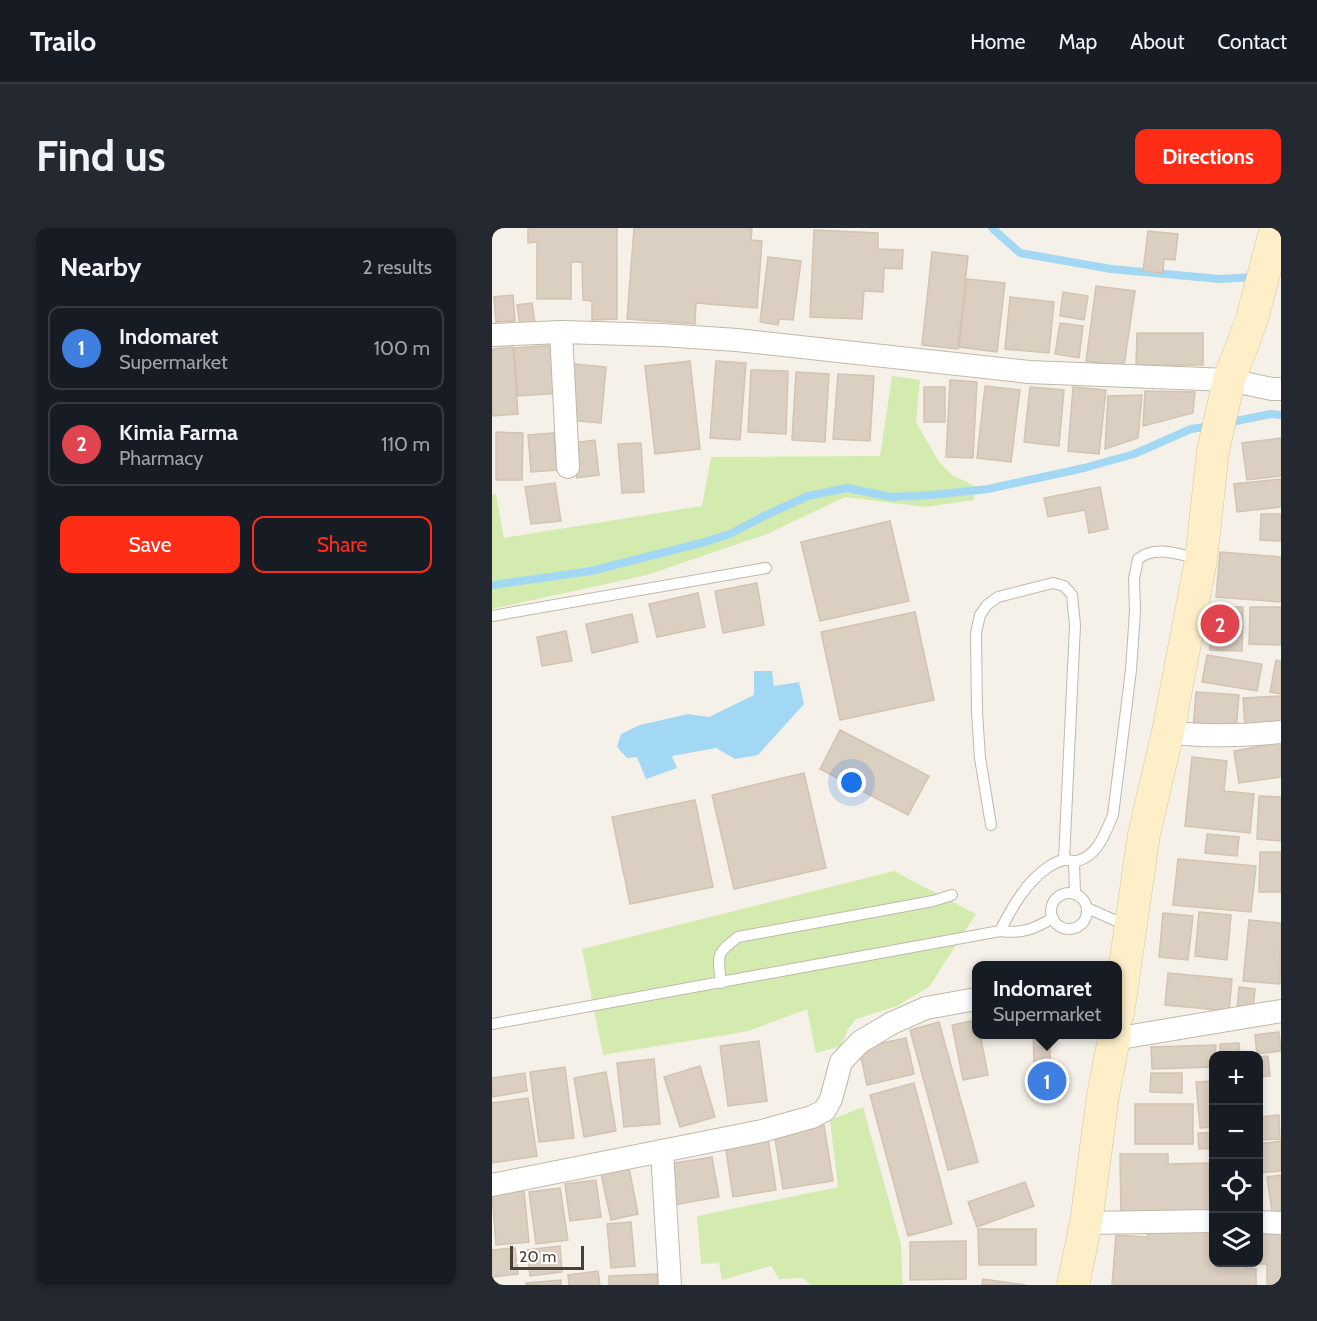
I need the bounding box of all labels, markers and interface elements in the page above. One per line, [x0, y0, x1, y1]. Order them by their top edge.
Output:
text: Trailo [30, 24, 96, 58]
text: Home [970, 29, 1026, 54]
text: Map [1059, 29, 1097, 54]
text: About [1130, 29, 1184, 54]
text: Contact [1217, 29, 1287, 54]
button: Directions [1135, 129, 1281, 184]
text: Find us [36, 130, 165, 182]
text: Nearby [60, 251, 141, 283]
text: 2 results [362, 255, 432, 279]
text: Indomaret [119, 323, 218, 350]
text: 1 [78, 336, 85, 360]
text: 100 m [374, 336, 430, 360]
text: Supermarket [119, 350, 228, 374]
text: Kimia Farma [119, 419, 238, 446]
text: 2 [76, 432, 87, 456]
text: 110 m [381, 432, 430, 456]
text: Pharmacy [119, 446, 203, 470]
button: Save [60, 516, 240, 573]
button: Share [252, 516, 432, 573]
pin: 2 [1200, 602, 1240, 646]
your location [837, 768, 866, 797]
popup [972, 961, 1122, 1039]
text: Indomaret [993, 975, 1092, 1002]
text: Supermarket [993, 1002, 1101, 1026]
map controls [1209, 1051, 1263, 1267]
button: + [1209, 1051, 1263, 1105]
pin: 1 [1028, 1058, 1066, 1104]
button: − [1209, 1105, 1263, 1159]
button: locate [1209, 1159, 1263, 1213]
button: layers [1209, 1213, 1263, 1267]
scale bar [510, 1243, 584, 1270]
text: 20 m [519, 1247, 556, 1266]

